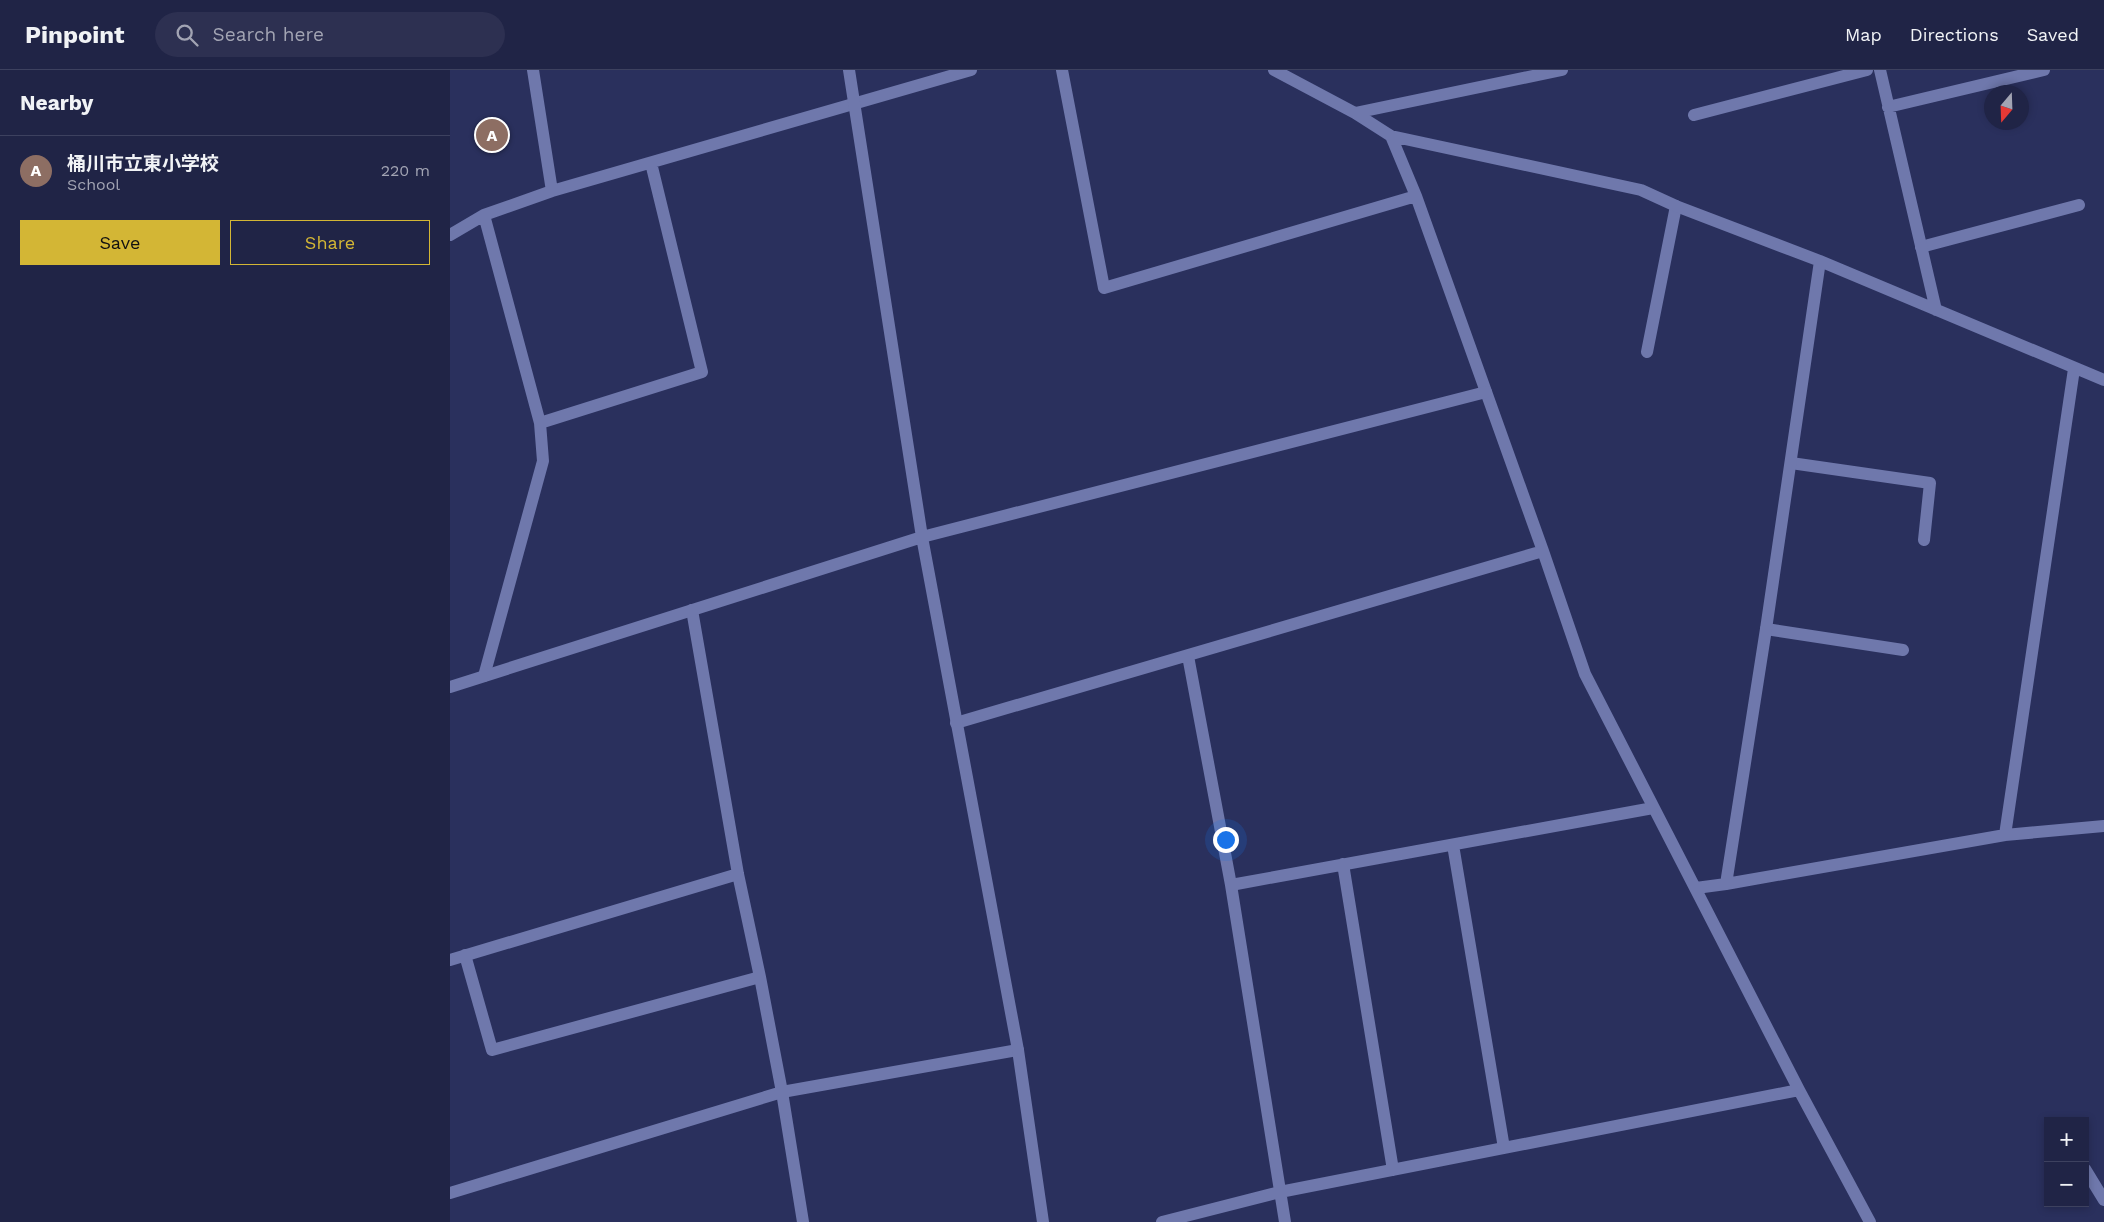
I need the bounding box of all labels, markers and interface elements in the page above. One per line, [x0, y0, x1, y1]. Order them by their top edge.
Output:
search box [155, 12, 505, 57]
text: Pinpoint [25, 21, 125, 49]
icon: search [173, 21, 201, 49]
text: Search here [213, 23, 324, 46]
text: Map [1845, 24, 1882, 45]
text: Directions [1910, 24, 1999, 45]
text: Saved [2027, 24, 2079, 45]
north arrow [1984, 85, 2029, 130]
text: Nearby [20, 90, 93, 115]
pin: A [476, 116, 508, 154]
text: 桶川市立東小学校 [67, 152, 219, 175]
text: A [31, 161, 41, 180]
text: 220 m [381, 161, 430, 180]
text: School [67, 175, 120, 194]
button: Save [20, 220, 220, 265]
button: Share [230, 220, 430, 265]
your location [1213, 827, 1239, 853]
map controls [2044, 1117, 2089, 1207]
button: + [2044, 1117, 2089, 1162]
button: − [2044, 1162, 2089, 1207]

